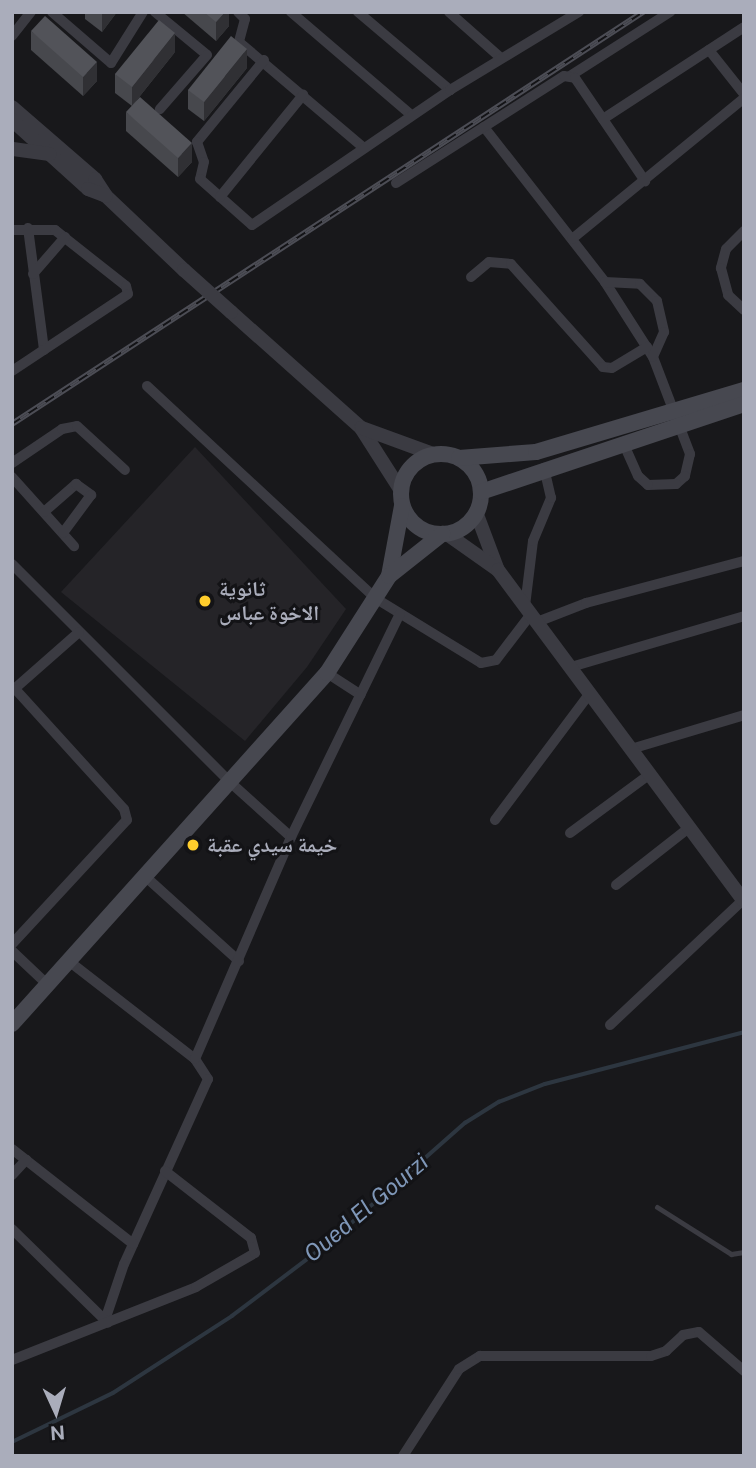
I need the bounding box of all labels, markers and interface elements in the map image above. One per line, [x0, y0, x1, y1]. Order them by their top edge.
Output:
place label: ثانوية الاخوة عباس [219, 576, 319, 626]
marker: ثانوية الاخوة عباس [197, 593, 213, 609]
place label: خيمة سيدي عقبة [207, 832, 337, 858]
marker: خيمة سيدي عقبة [185, 837, 201, 853]
water label: Oued El Gourzi [298, 1148, 434, 1268]
north arrow [21, 1377, 91, 1447]
text: N [49, 1421, 66, 1444]

